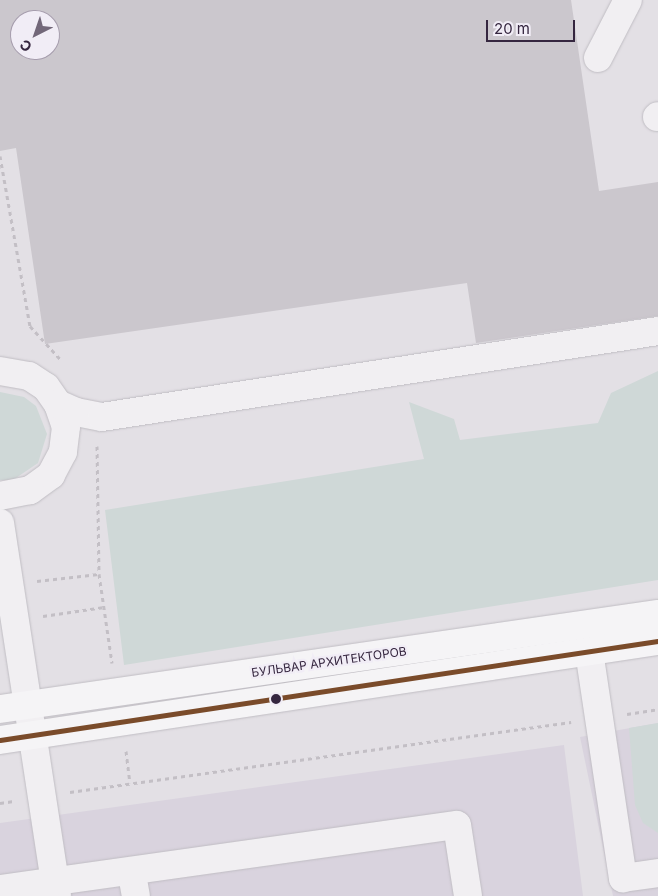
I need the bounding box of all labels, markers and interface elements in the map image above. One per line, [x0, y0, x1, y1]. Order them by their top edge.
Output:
north arrow [10, 10, 60, 60]
scale bar [488, 10, 577, 42]
text: 20 m [494, 19, 530, 38]
text: С [16, 36, 35, 56]
street label: БУЛЬВАР АРХИТЕКТОРОВ [250, 644, 408, 680]
unlabelled marker [271, 694, 281, 704]

